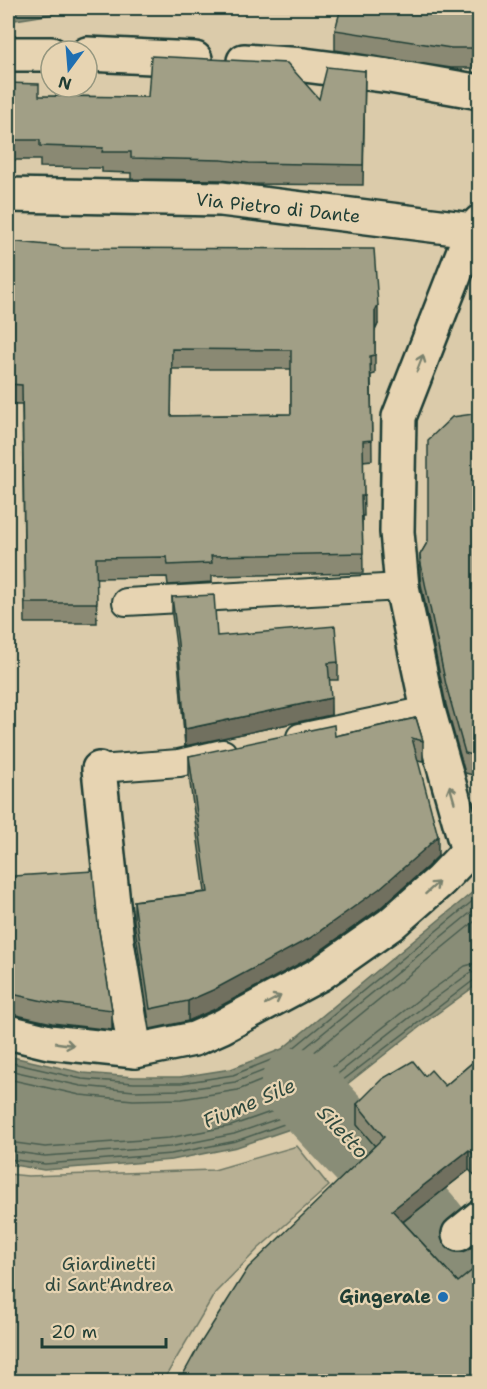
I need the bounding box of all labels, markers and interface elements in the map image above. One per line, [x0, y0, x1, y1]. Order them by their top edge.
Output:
north arrow [39, 39, 99, 99]
text: N [56, 71, 74, 95]
street label: Via Pietro di Dante [195, 187, 361, 229]
one-way arrow [416, 354, 427, 373]
one-way arrow [446, 785, 457, 804]
one-way arrow [424, 881, 439, 895]
one-way arrow [263, 994, 281, 1005]
one-way arrow [54, 1039, 74, 1050]
water label: Fiume Sile [199, 1072, 299, 1134]
water label: Siletto [312, 1100, 374, 1164]
park label: Giardinetti di Sant'Andrea [45, 1252, 173, 1297]
place label: Gingerale [339, 1285, 431, 1309]
marker: Gingerale [436, 1290, 450, 1304]
scale bar [42, 1311, 166, 1349]
text: 20 m [51, 1320, 97, 1344]

